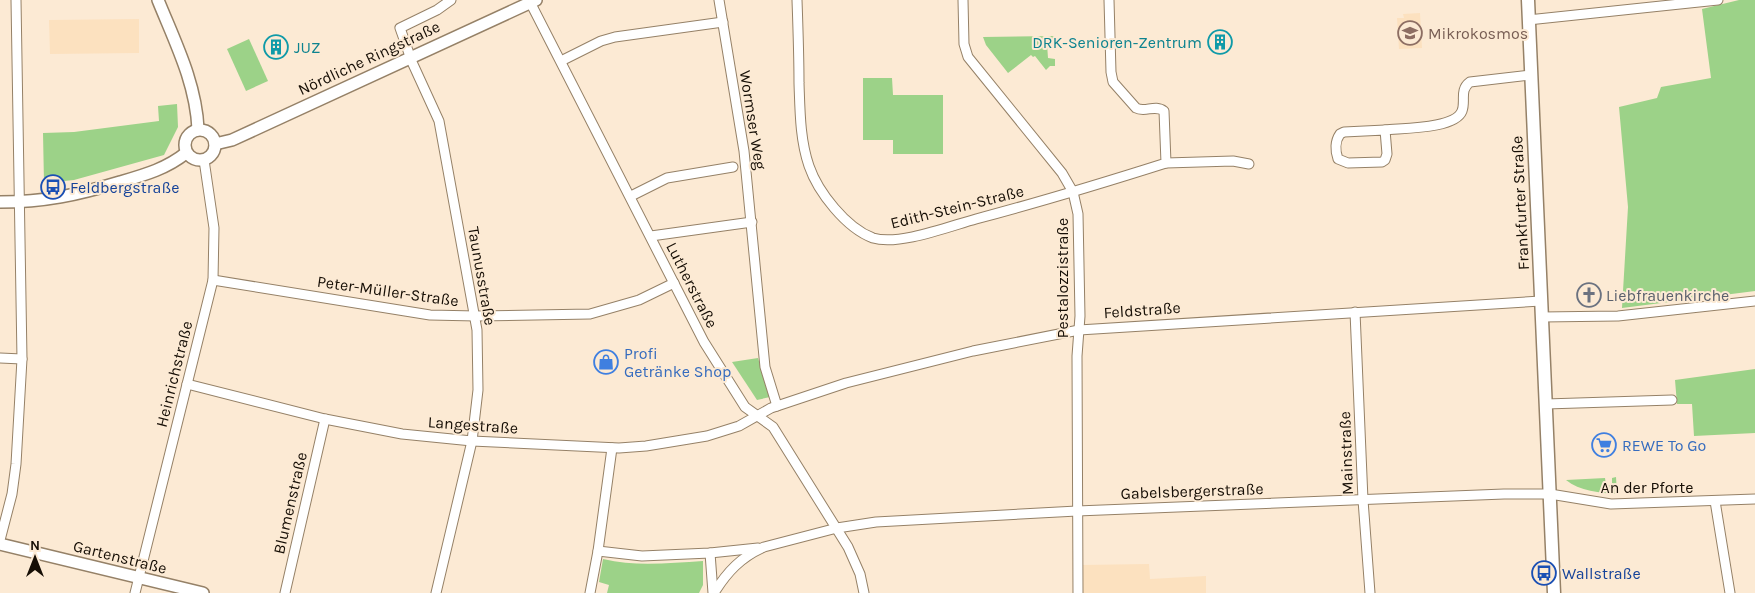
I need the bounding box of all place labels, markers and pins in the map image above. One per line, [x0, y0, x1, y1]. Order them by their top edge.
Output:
school or university icon: Mikrokosmos [1397, 20, 1423, 46]
place label: Mikrokosmos [1428, 24, 1528, 43]
building icon: DRK-Senioren-Zentrum [1207, 29, 1233, 55]
place label: DRK-Senioren-Zentrum [1032, 33, 1202, 52]
building icon: JUZ [263, 34, 289, 60]
place label: JUZ [294, 38, 320, 57]
bus stop icon: Feldbergstraße [40, 174, 66, 200]
place label: Feldbergstraße [70, 178, 179, 197]
church icon: Liebfrauenkirche [1576, 282, 1602, 308]
place label: Liebfrauenkirche [1606, 286, 1729, 305]
place label: Profi Getränke Shop [624, 344, 731, 381]
shop icon: Profi Getränke Shop [593, 349, 619, 375]
supermarket icon: REWE To Go [1591, 432, 1617, 458]
place label: REWE To Go [1622, 436, 1706, 455]
bus stop icon: Wallstraße [1531, 560, 1557, 586]
place label: Wallstraße [1562, 564, 1641, 583]

